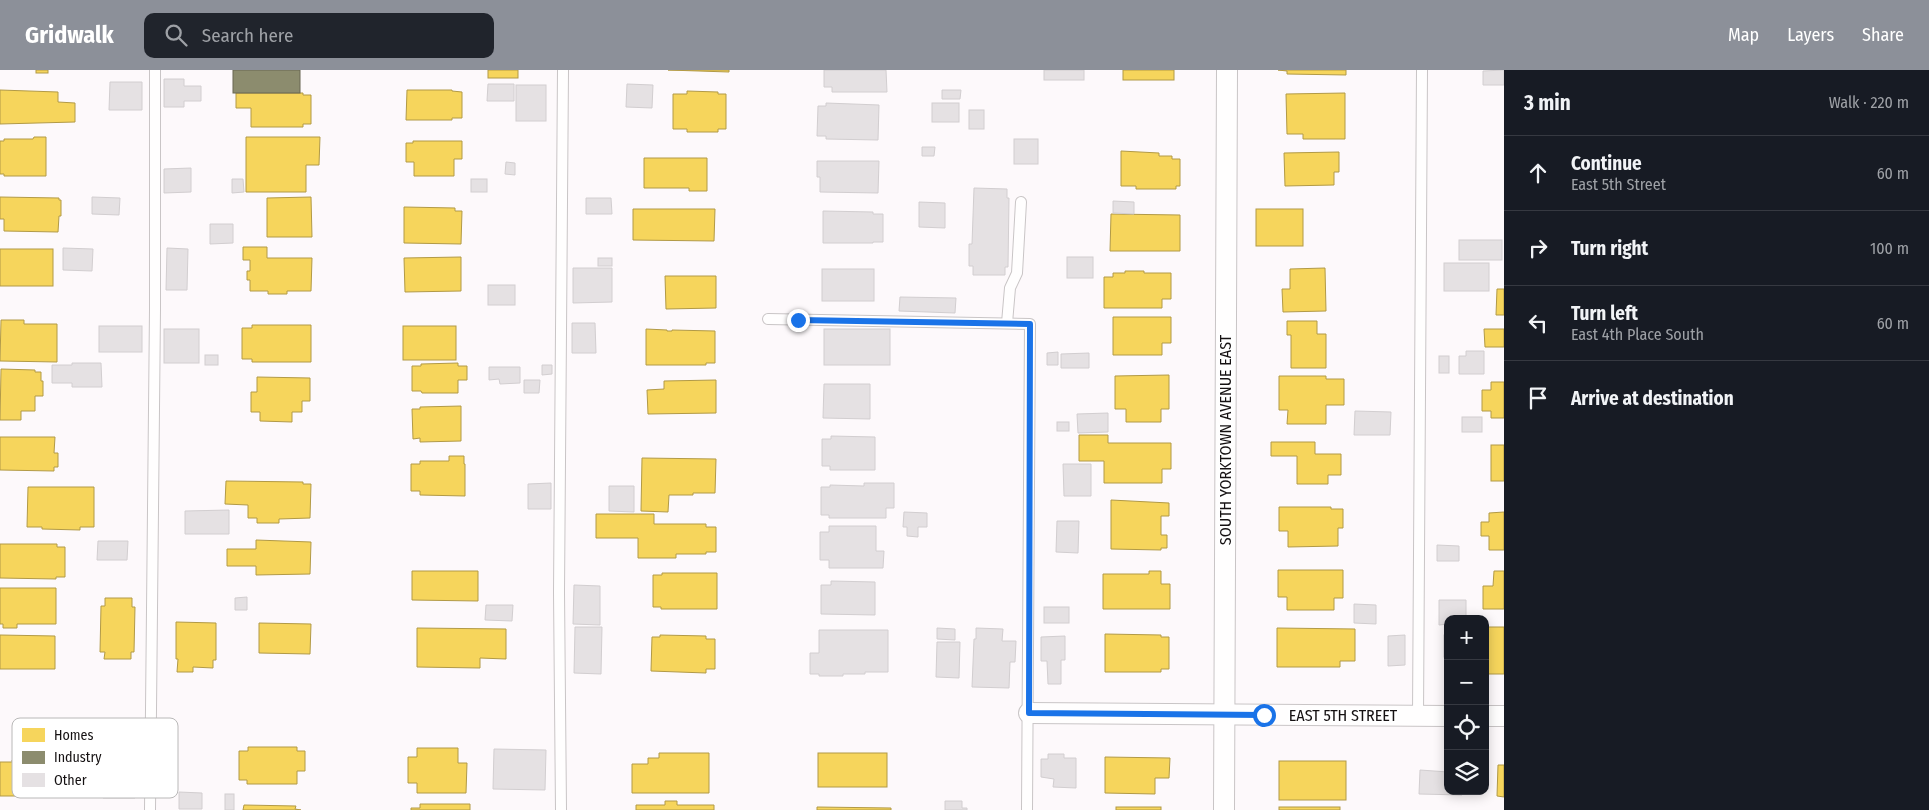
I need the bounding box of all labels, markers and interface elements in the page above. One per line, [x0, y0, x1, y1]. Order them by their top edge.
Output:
search box [144, 13, 494, 58]
text: Gridwalk [25, 21, 114, 49]
icon: search [162, 21, 190, 49]
text: Search here [202, 24, 293, 47]
text: Map [1728, 24, 1759, 46]
text: Layers [1787, 24, 1834, 46]
text: Share [1862, 24, 1904, 46]
text: 3 min [1524, 90, 1571, 116]
text: Walk · 220 m [1829, 93, 1909, 112]
text: Continue [1571, 152, 1642, 175]
icon: ahead [1524, 159, 1552, 187]
text: 60 m [1877, 164, 1909, 183]
text: East 5th Street [1571, 175, 1666, 194]
icon: right [1524, 234, 1552, 262]
text: Turn right [1571, 237, 1648, 260]
text: 100 m [1870, 239, 1909, 258]
text: Turn left [1571, 302, 1638, 325]
route end [787, 309, 810, 332]
icon: left [1524, 309, 1552, 337]
text: 60 m [1877, 314, 1909, 333]
text: East 4th Place South [1571, 325, 1704, 344]
street label: SOUTH YORKTOWN AVENUE EAST [1216, 334, 1235, 545]
icon: arrive [1524, 384, 1552, 412]
text: Arrive at destination [1571, 387, 1734, 410]
map controls [1444, 615, 1489, 795]
button: + [1444, 615, 1489, 660]
button: − [1444, 660, 1489, 705]
route start [1253, 704, 1276, 727]
button: locate [1444, 705, 1489, 750]
street label: EAST 5TH STREET [1289, 706, 1398, 725]
legend [12, 718, 178, 798]
text: Homes [54, 727, 94, 744]
text: Industry [54, 749, 102, 766]
button: layers [1444, 750, 1489, 795]
text: Other [54, 772, 87, 789]

